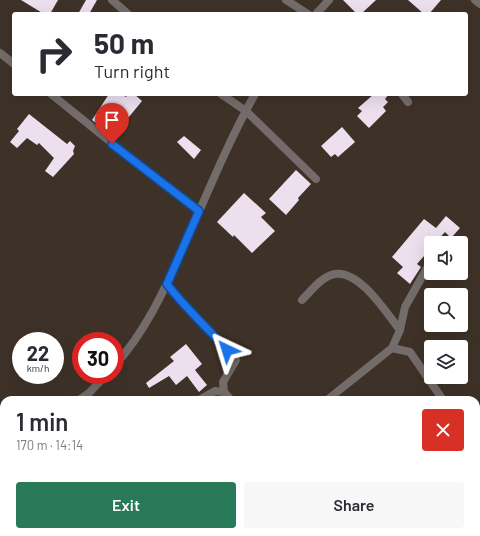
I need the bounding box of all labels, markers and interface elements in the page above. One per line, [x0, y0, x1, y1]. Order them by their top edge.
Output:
text: 50 m [94, 26, 154, 60]
icon: right [28, 28, 80, 80]
text: Turn right [94, 60, 170, 82]
pin [95, 103, 129, 144]
icon: arrive [101, 109, 123, 131]
map controls [424, 236, 468, 384]
button: sound [424, 236, 468, 280]
button: search [424, 288, 468, 332]
position arrow [206, 329, 248, 371]
speed limit sign: 30 [72, 332, 124, 384]
button: layers [424, 340, 468, 384]
text: 22 [27, 341, 49, 365]
text: km/h [27, 362, 49, 374]
text: 1 min [16, 407, 68, 436]
button: close [422, 409, 464, 451]
text: 170 m · 14:14 [16, 437, 83, 453]
button: Exit [16, 482, 236, 528]
button: Share [244, 482, 464, 528]

